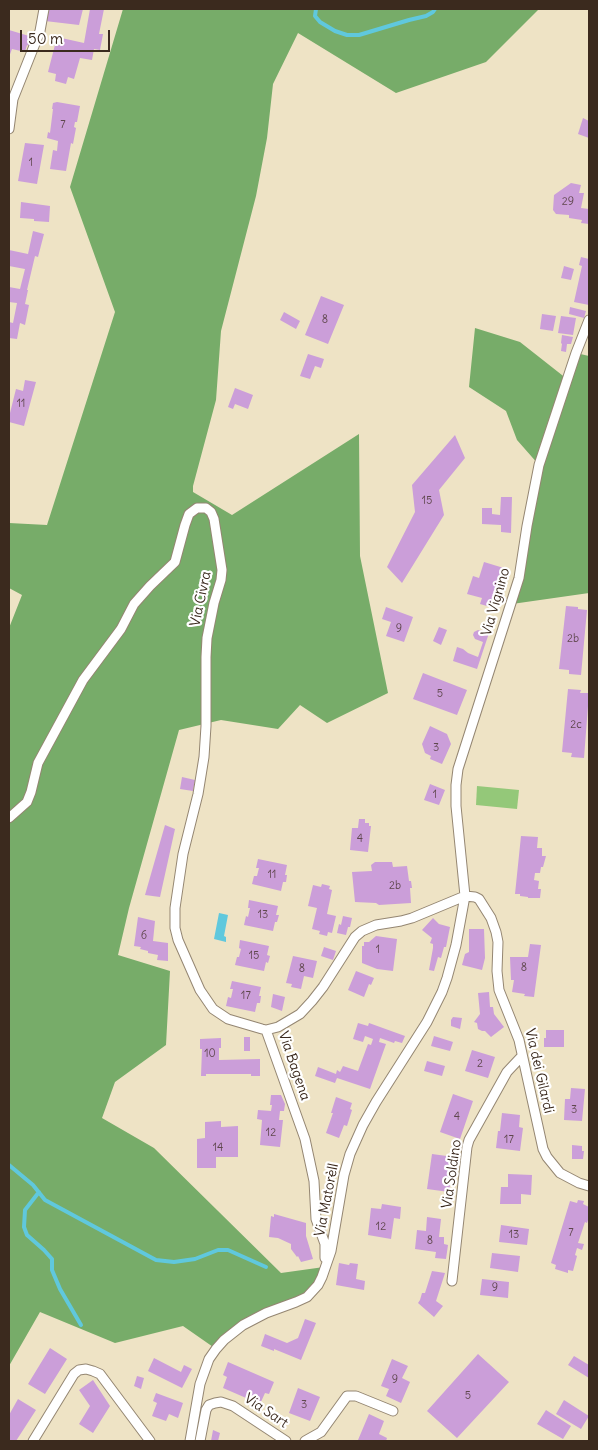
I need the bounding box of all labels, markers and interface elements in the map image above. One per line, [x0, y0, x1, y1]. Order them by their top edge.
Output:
scale bar [22, 20, 112, 52]
text: 50 m [28, 29, 63, 48]
house number: 7 [60, 118, 66, 132]
house number: 1 [29, 156, 33, 170]
house number: 29 [562, 195, 574, 209]
house number: 8 [322, 313, 328, 327]
house number: 11 [17, 397, 25, 411]
house number: 15 [422, 494, 432, 508]
street label: Via Vignino [478, 566, 514, 638]
street label: Via Civra [187, 570, 215, 628]
house number: 9 [396, 622, 402, 636]
house number: 2b [567, 632, 579, 646]
house number: 5 [437, 687, 443, 701]
house number: 2c [570, 718, 582, 732]
house number: 3 [433, 741, 439, 755]
house number: 1 [433, 788, 437, 802]
house number: 4 [357, 832, 363, 846]
house number: 11 [268, 868, 276, 882]
house number: 2b [389, 879, 401, 893]
house number: 13 [258, 908, 268, 922]
house number: 6 [141, 929, 147, 943]
house number: 1 [376, 943, 380, 957]
house number: 15 [249, 949, 259, 963]
house number: 8 [521, 961, 527, 975]
house number: 8 [299, 962, 305, 976]
house number: 17 [241, 989, 251, 1003]
street label: Via dei Gilardi [521, 1027, 557, 1115]
street label: Via Bagena [274, 1029, 314, 1103]
house number: 10 [204, 1047, 216, 1061]
house number: 2 [477, 1057, 483, 1071]
house number: 3 [571, 1103, 577, 1117]
house number: 4 [454, 1110, 460, 1124]
house number: 12 [266, 1126, 276, 1140]
house number: 17 [504, 1133, 514, 1147]
street label: Via Soldino [439, 1138, 465, 1210]
house number: 14 [213, 1141, 223, 1155]
street label: Via Matorèll [312, 1162, 342, 1238]
house number: 12 [376, 1220, 386, 1234]
house number: 7 [568, 1226, 574, 1240]
house number: 13 [509, 1228, 519, 1242]
house number: 8 [427, 1234, 433, 1248]
house number: 9 [492, 1281, 498, 1295]
house number: 9 [392, 1373, 398, 1387]
house number: 5 [465, 1389, 471, 1403]
street label: Via Sart [241, 1390, 291, 1432]
house number: 3 [301, 1398, 307, 1412]

